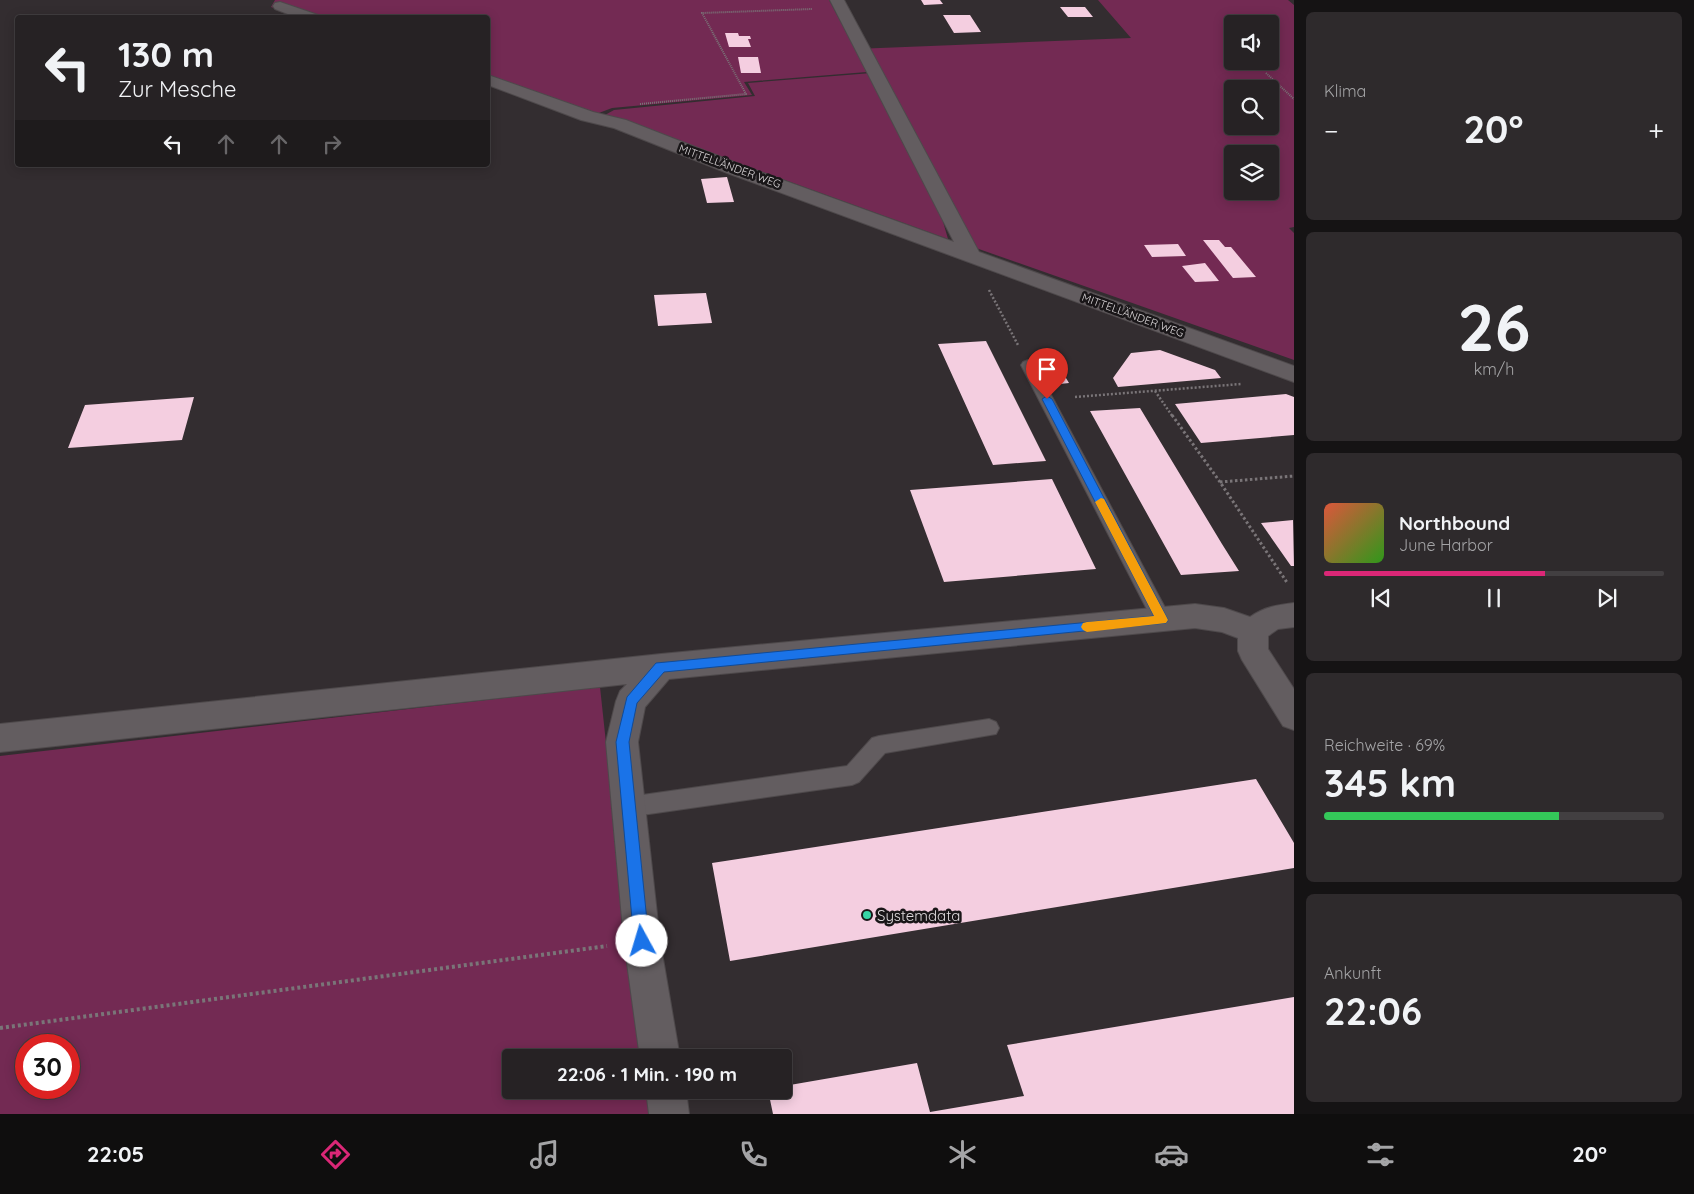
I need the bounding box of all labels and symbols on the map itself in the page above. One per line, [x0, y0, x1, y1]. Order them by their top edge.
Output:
street label: MITTELLÄNDER WEG [677, 141, 783, 191]
street label: MITTELLÄNDER WEG [1080, 290, 1186, 340]
pin [1026, 348, 1068, 399]
place label: Systemdata [877, 906, 960, 925]
marker: Systemdata [861, 909, 873, 921]
position arrow [615, 914, 667, 966]
speed limit sign: 30 [15, 1034, 80, 1099]

